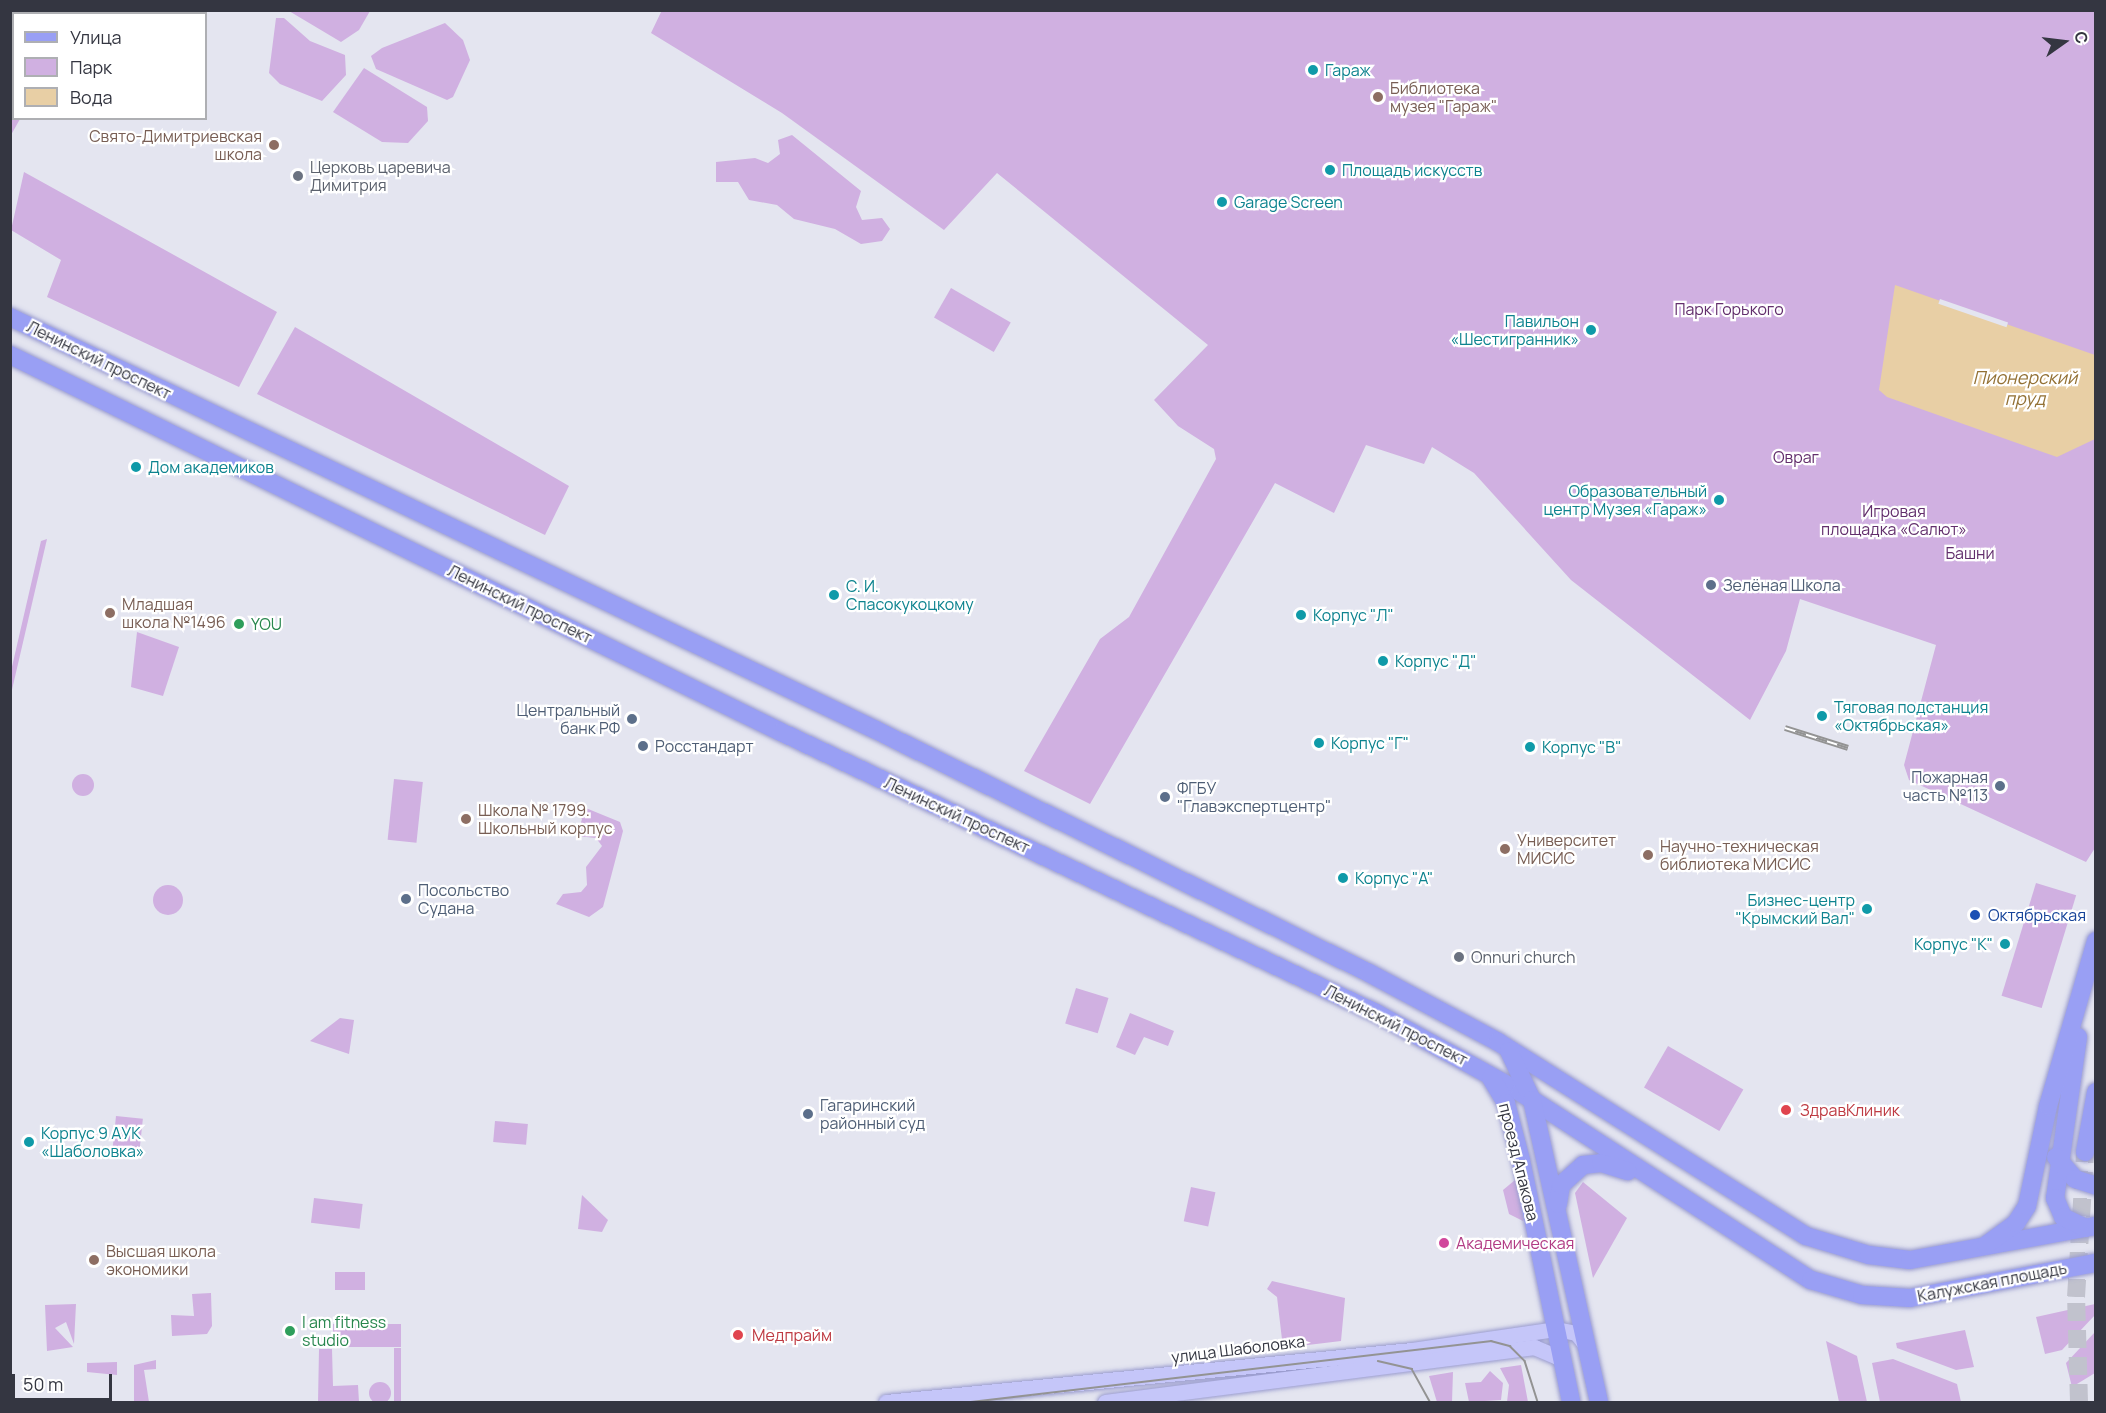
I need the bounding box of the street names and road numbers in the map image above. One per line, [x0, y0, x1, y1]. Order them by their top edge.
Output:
street label: Ленинский проспект [24, 317, 174, 403]
street label: Ленинский проспект [445, 561, 595, 647]
street label: Ленинский проспект [881, 773, 1033, 857]
street label: Ленинский проспект [1321, 981, 1471, 1069]
street label: проезд Апакова [1495, 1101, 1543, 1223]
street label: Калужская площадь [1916, 1258, 2068, 1306]
street label: улица Шаболовка [1170, 1331, 1306, 1367]

